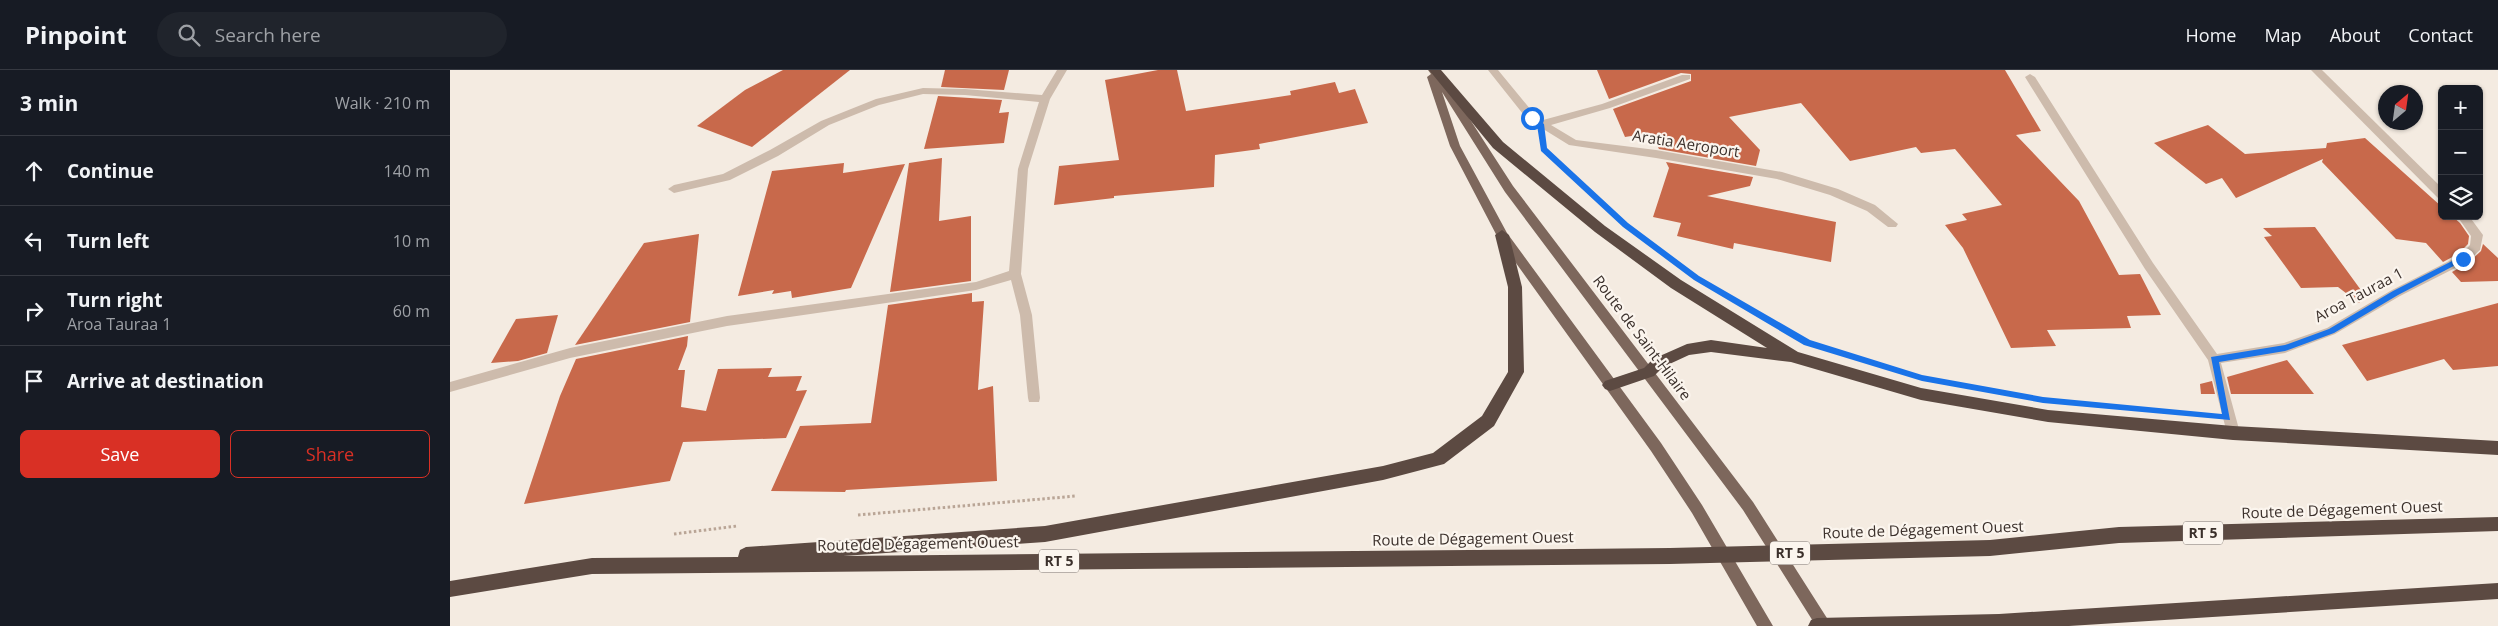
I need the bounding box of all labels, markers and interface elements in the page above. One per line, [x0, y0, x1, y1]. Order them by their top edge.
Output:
search box [157, 12, 507, 57]
text: Pinpoint [25, 18, 127, 51]
icon: search [175, 21, 203, 49]
text: Search here [215, 22, 321, 48]
text: Home [2186, 23, 2236, 47]
text: Map [2264, 23, 2302, 47]
text: About [2330, 23, 2380, 47]
text: Contact [2408, 23, 2473, 47]
north arrow [2378, 85, 2423, 130]
map controls [2438, 85, 2483, 220]
button: + [2438, 85, 2483, 130]
text: 3 min [20, 89, 78, 117]
text: Walk · 210 m [335, 92, 430, 114]
route start [1521, 107, 1544, 130]
street label: Aratia Aeroport [1631, 125, 1741, 161]
button: − [2438, 130, 2483, 175]
icon: ahead [20, 157, 48, 185]
text: Continue [67, 158, 154, 184]
text: 140 m [384, 160, 430, 182]
button: layers [2438, 175, 2483, 220]
icon: left [20, 227, 48, 255]
text: Turn left [67, 228, 149, 254]
text: 10 m [393, 230, 430, 252]
route end [2452, 248, 2475, 271]
street label: Aroa Tauraa 1 [2311, 262, 2406, 326]
street label: Route de Saint-Hilaire [1589, 271, 1696, 404]
text: Turn right [67, 287, 162, 313]
icon: right [20, 297, 48, 325]
text: 60 m [393, 300, 430, 322]
text: Aroa Tauraa 1 [67, 313, 171, 335]
icon: arrive [20, 367, 48, 395]
text: Arrive at destination [67, 368, 264, 394]
button: Save [20, 430, 220, 478]
button: Share [230, 430, 430, 478]
street label: Route de Dégagement Ouest [2241, 495, 2443, 523]
street label: Route de Dégagement Ouest [1822, 515, 2024, 543]
road number: RT 5 [2183, 522, 2223, 544]
street label: Route de Dégagement Ouest [1372, 526, 1574, 550]
street label: Route de Dégagement Ouest [817, 531, 1019, 555]
road number: RT 5 [1770, 542, 1810, 564]
road number: RT 5 [1039, 550, 1079, 572]

